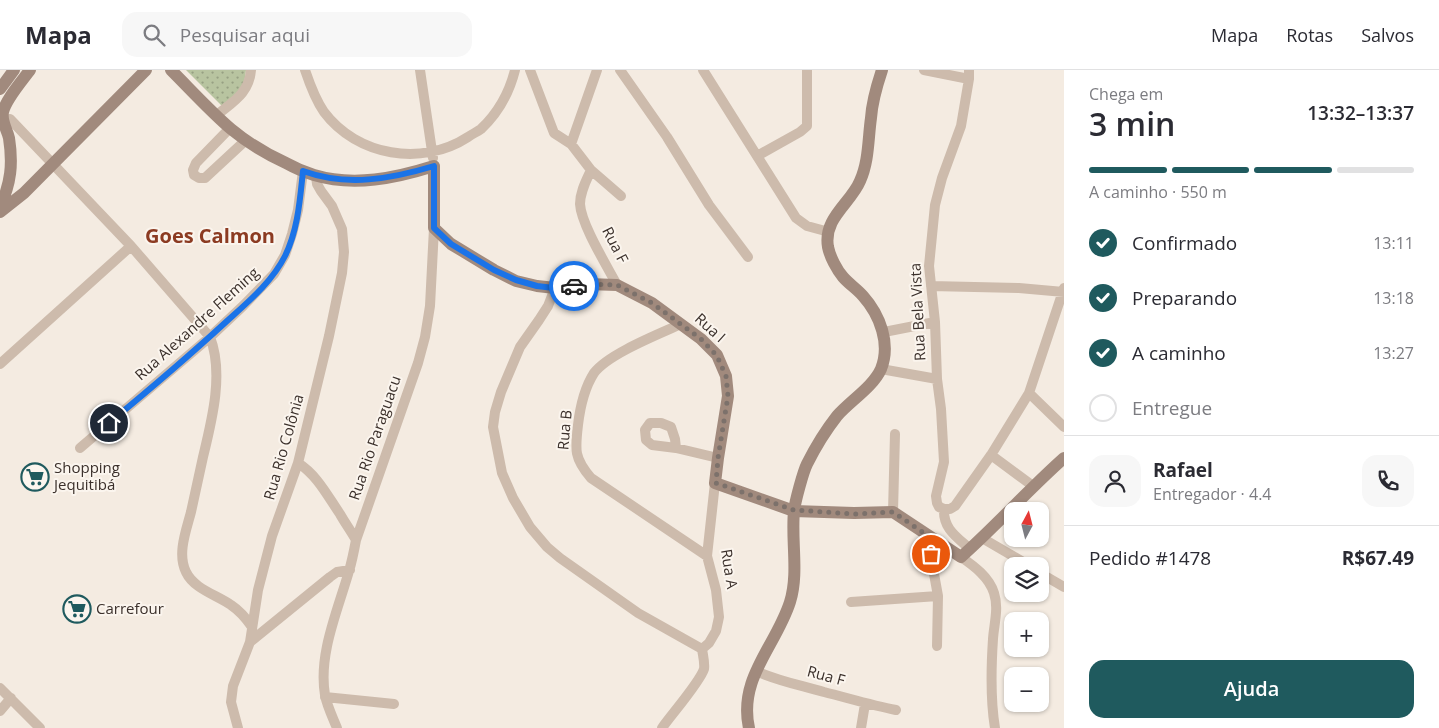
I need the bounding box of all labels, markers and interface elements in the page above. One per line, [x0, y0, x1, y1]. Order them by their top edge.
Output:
search box [122, 12, 472, 57]
text: Mapa [25, 18, 92, 51]
icon: search [140, 21, 168, 49]
text: Pesquisar aqui [180, 22, 310, 48]
text: Mapa [1211, 23, 1258, 47]
text: Rotas [1286, 23, 1333, 47]
text: Salvos [1361, 23, 1414, 47]
text: Chega em [1089, 83, 1163, 105]
text: 13:32–13:37 [1307, 100, 1414, 126]
text: 3 min [1089, 102, 1175, 145]
text: A caminho · 550 m [1089, 181, 1227, 203]
district label: Goes Calmon [145, 222, 275, 249]
street label: Rua F [598, 223, 634, 266]
icon: check [1089, 229, 1117, 257]
text: Confirmado [1132, 230, 1237, 256]
text: 13:11 [1373, 232, 1414, 254]
courier [549, 261, 599, 311]
street label: Rua Alexandre Fleming [130, 262, 263, 384]
street label: Rua Bela Vista [904, 262, 930, 362]
icon: car [560, 272, 588, 300]
icon: check [1089, 284, 1117, 312]
text: Preparando [1132, 285, 1237, 311]
text: 13:18 [1373, 287, 1414, 309]
street label: Rua I [691, 308, 730, 346]
icon: check [1089, 339, 1117, 367]
text: A caminho [1132, 340, 1226, 366]
text: 13:27 [1373, 342, 1414, 364]
street label: Rua Rio Paraguacu [343, 373, 405, 503]
street label: Rua Rio Colônia [258, 391, 308, 502]
text: Entregue [1132, 395, 1212, 421]
pin [88, 402, 130, 444]
icon: home [95, 409, 123, 437]
street label: Rua B [552, 409, 576, 451]
button: person [1089, 455, 1141, 507]
button: phone [1362, 455, 1414, 507]
place label: Shopping Jequitibá [52, 457, 120, 494]
text: Rafael [1153, 457, 1213, 483]
supermarket icon: Shopping Jequitibá [20, 462, 50, 492]
text: Entregador · 4.4 [1153, 483, 1271, 505]
north arrow [1004, 502, 1049, 548]
map controls [1004, 502, 1049, 712]
pin [910, 533, 952, 575]
icon: bag [917, 540, 945, 568]
text: Pedido #1478 [1089, 545, 1211, 571]
text: R$67.49 [1342, 545, 1414, 571]
street label: Rua A [717, 547, 743, 591]
button: layers [1004, 557, 1049, 602]
supermarket icon: Carrefour [62, 594, 92, 624]
place label: Carrefour [96, 598, 164, 618]
button: + [1004, 612, 1049, 657]
street label: Rua F [805, 660, 848, 690]
button: Ajuda [1089, 660, 1414, 718]
button: − [1004, 667, 1049, 712]

